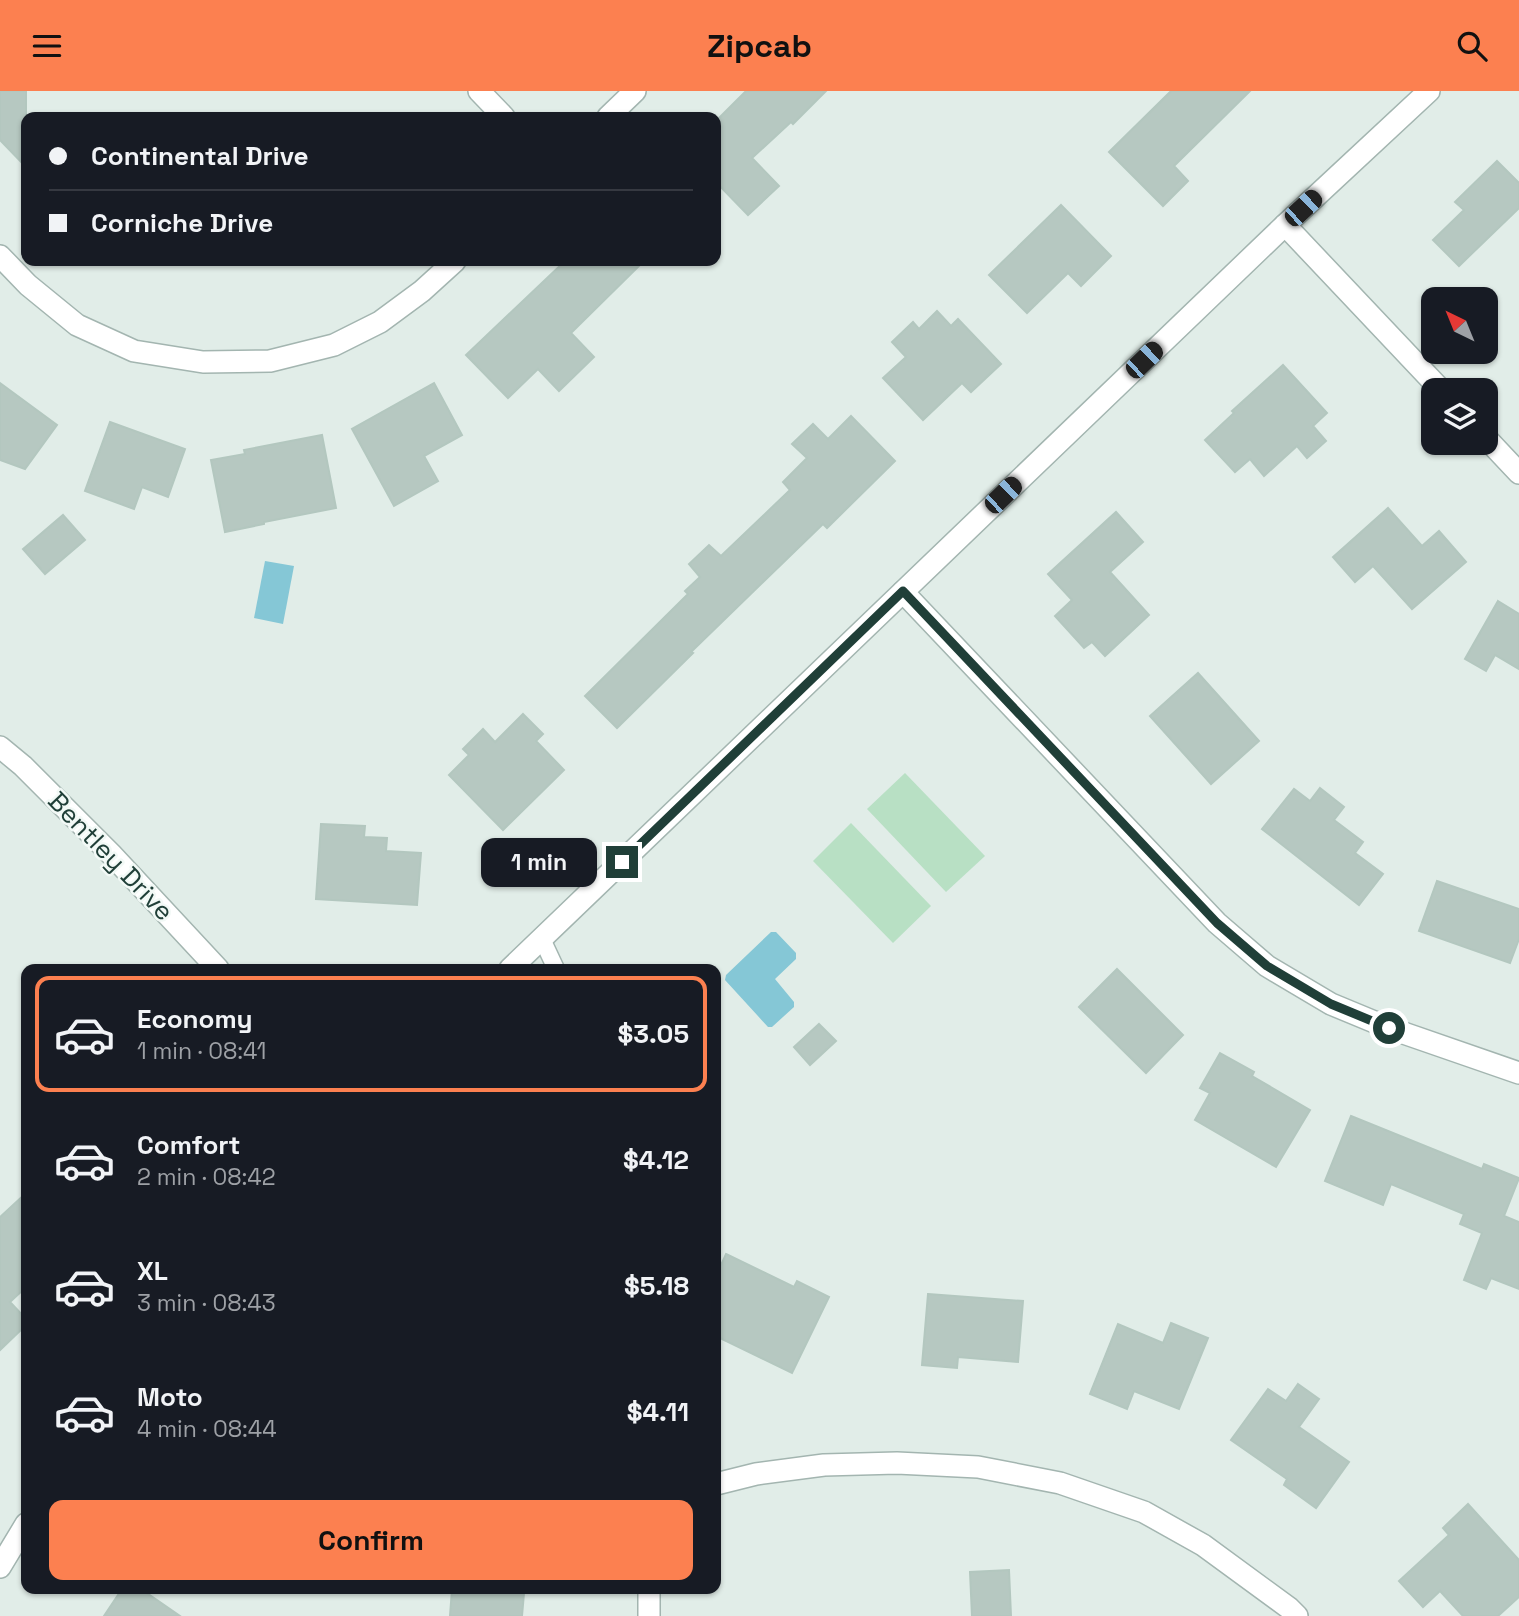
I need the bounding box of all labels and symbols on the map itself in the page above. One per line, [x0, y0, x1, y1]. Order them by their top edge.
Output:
car [1281, 186, 1326, 230]
north arrow [1421, 287, 1498, 364]
car [1122, 338, 1167, 382]
car [981, 473, 1026, 517]
street label: Bentley Drive [41, 784, 181, 928]
callout: 1 min [482, 837, 598, 887]
route end [606, 846, 638, 878]
route start [1373, 1012, 1405, 1044]

